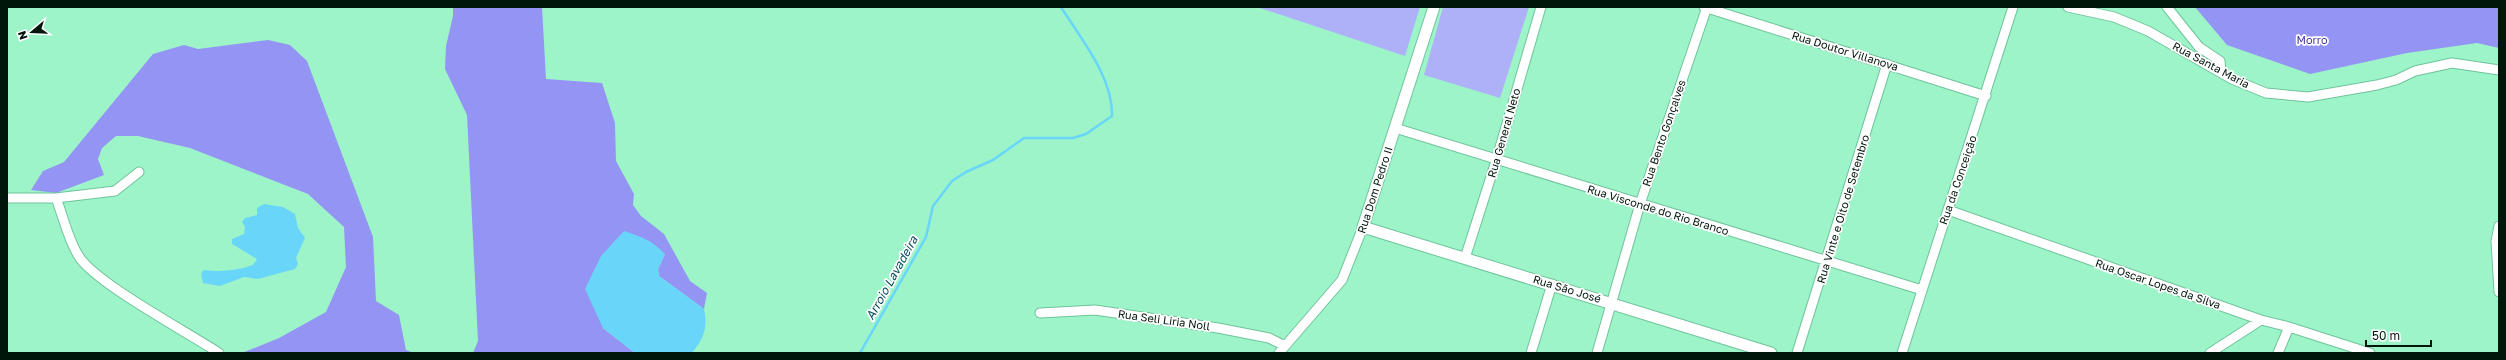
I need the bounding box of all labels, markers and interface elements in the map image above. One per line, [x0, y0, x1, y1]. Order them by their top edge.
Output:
north arrow [12, 12, 52, 52]
street label: Rua Doutor Villanova [1790, 28, 1900, 73]
text: N [15, 29, 30, 41]
park label: Morro [2296, 33, 2328, 46]
street label: Rua Santa Maria [2171, 39, 2252, 90]
street label: Rua Bento Gonçalves [1639, 78, 1688, 188]
street label: Rua General Neto [1485, 86, 1523, 179]
street label: Rua Vinte e Oito de Setembro [1814, 133, 1871, 285]
street label: Rua da Conceição [1936, 133, 1979, 226]
street label: Rua Dom Pedro II [1354, 145, 1395, 235]
street label: Rua Visconde do Rio Branco [1586, 182, 1731, 237]
water label: Arroio Lavadeira [862, 232, 921, 322]
street label: Rua Oscar Lopes da Silva [2094, 256, 2223, 311]
street label: Rua São José [1532, 272, 1603, 305]
street label: Rua Seli Liria Noll [1117, 307, 1211, 332]
scale bar [2366, 322, 2431, 348]
text: 50 m [2372, 328, 2400, 343]

